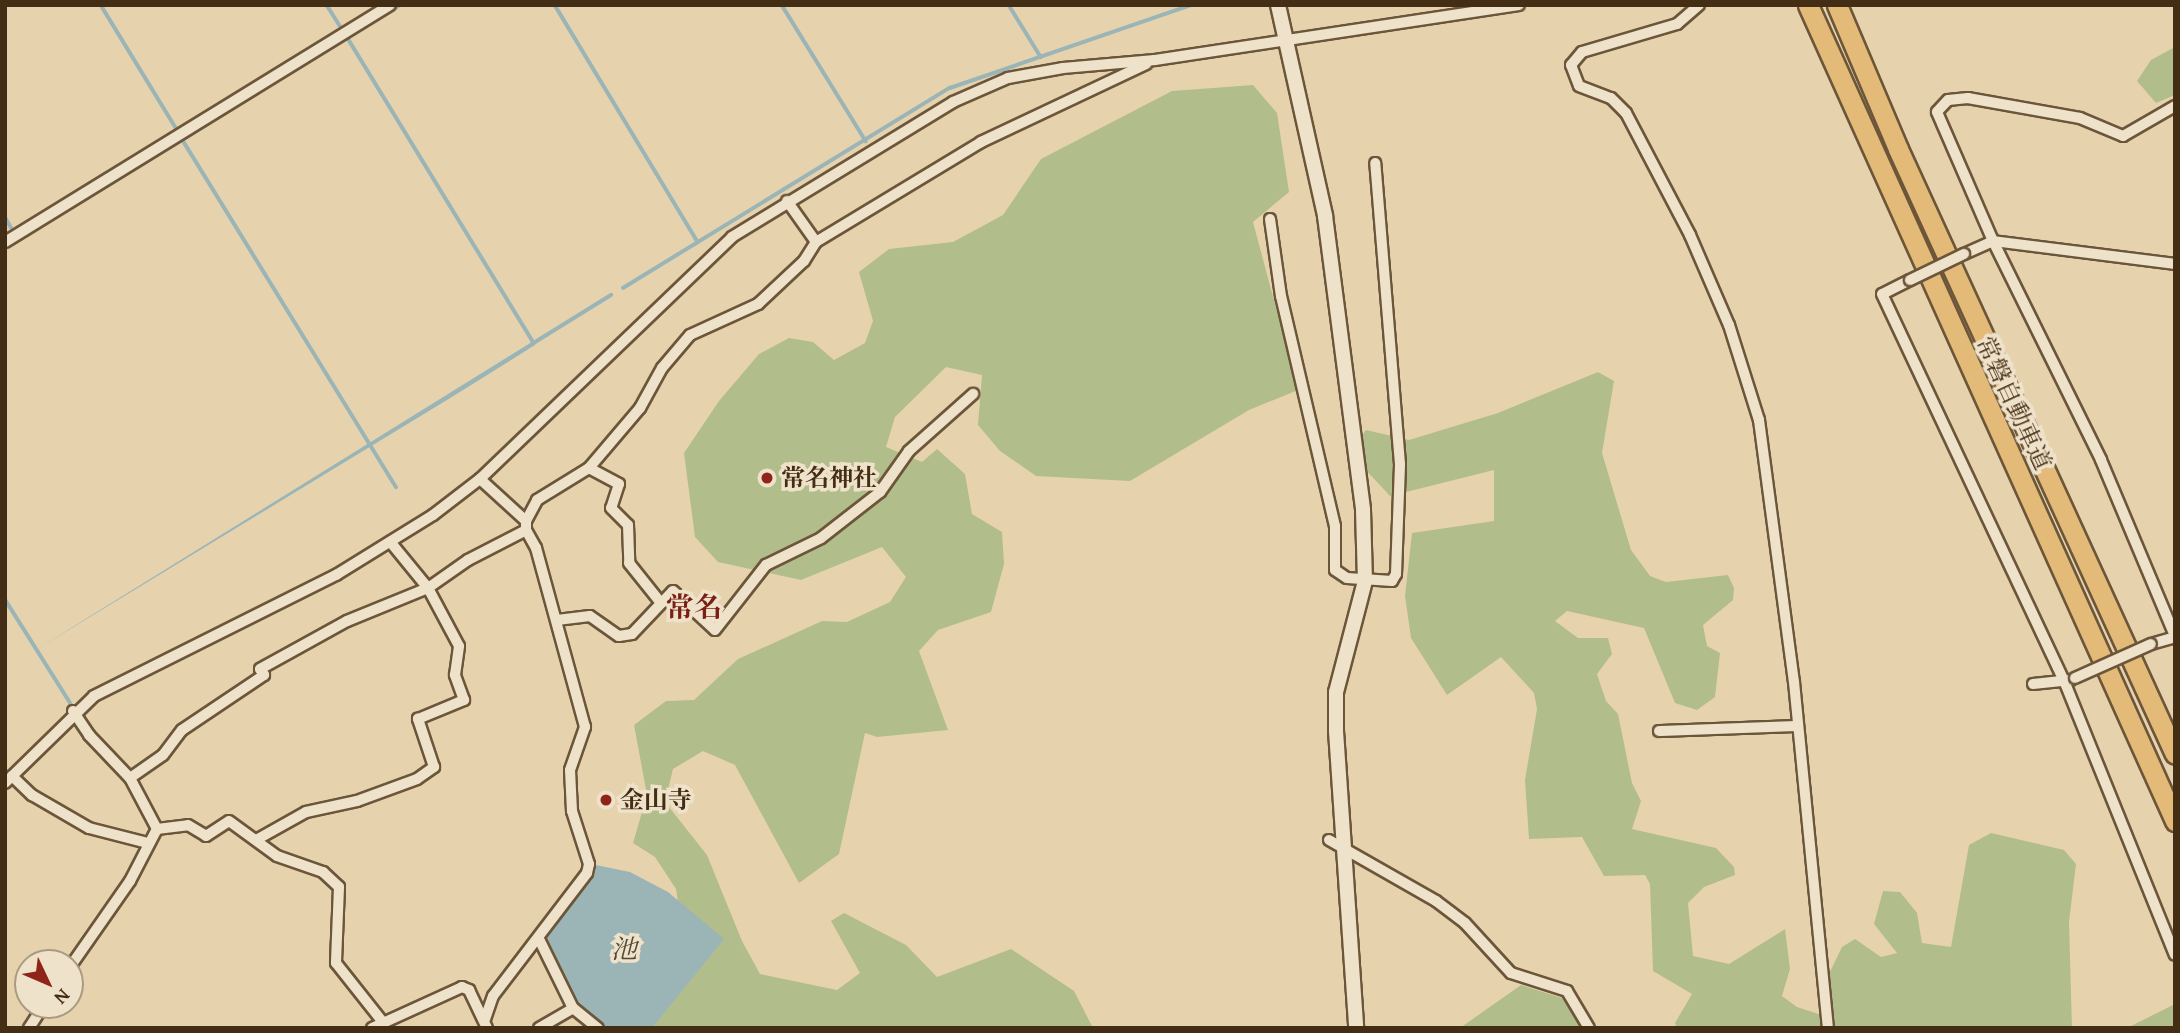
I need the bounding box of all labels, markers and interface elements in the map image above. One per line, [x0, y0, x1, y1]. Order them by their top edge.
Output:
street label: 常磐自動車道 [1971, 332, 2057, 474]
place label: 常名神社 [781, 464, 877, 492]
marker: 常名神社 [759, 470, 775, 486]
district label: 常名 [666, 590, 722, 624]
place label: 金山寺 [620, 786, 692, 814]
marker: 金山寺 [598, 792, 614, 808]
water label: 池 [611, 933, 637, 965]
north arrow [14, 949, 84, 1019]
text: N [48, 983, 77, 1011]

